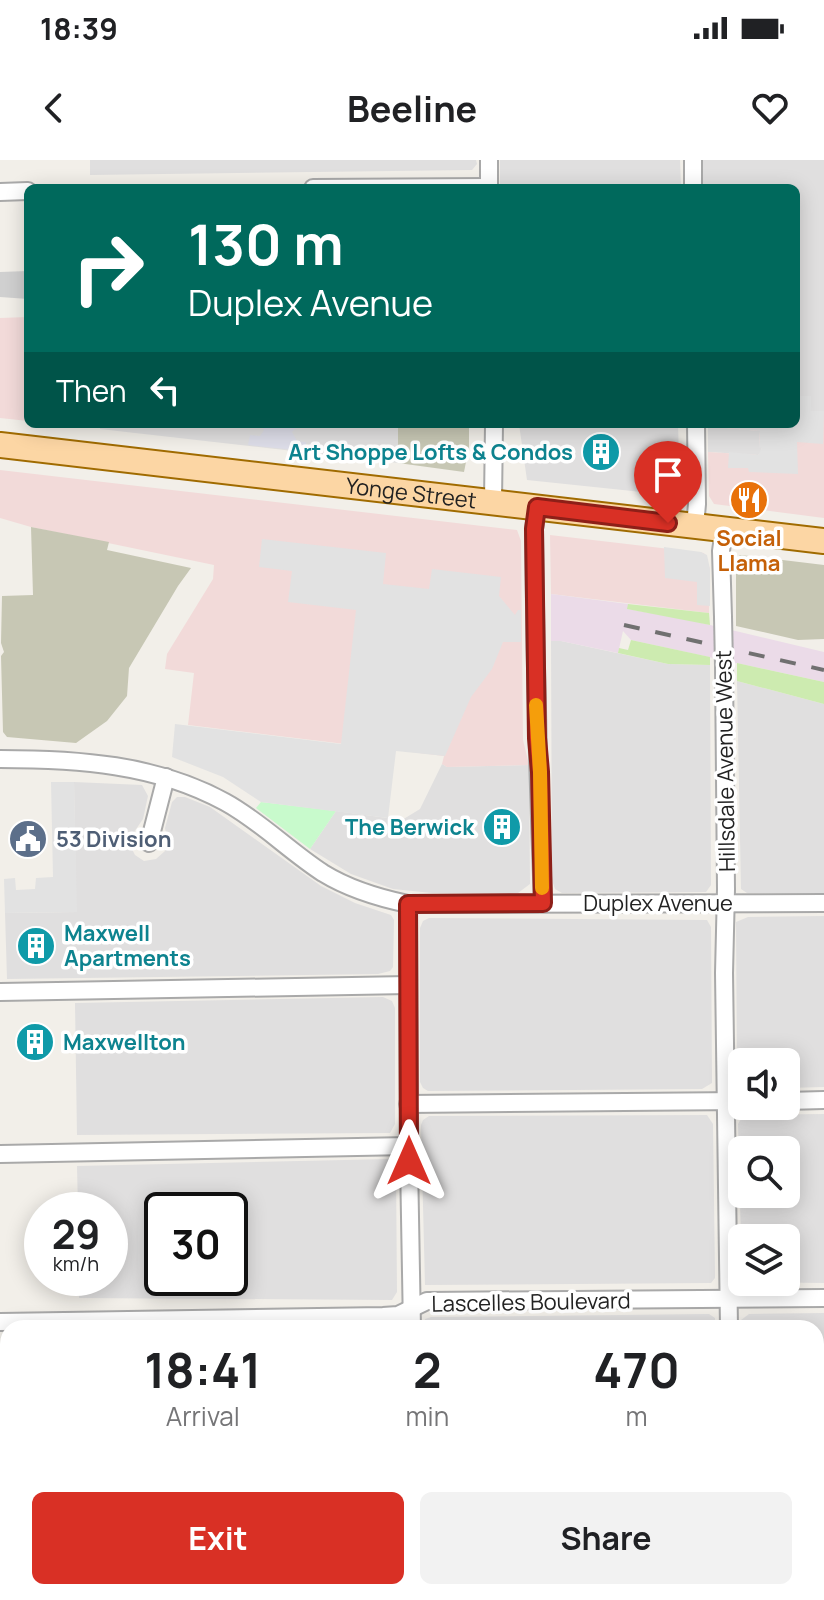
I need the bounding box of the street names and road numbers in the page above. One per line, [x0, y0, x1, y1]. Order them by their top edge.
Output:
street label: Yonge Street [344, 470, 478, 515]
street label: Hillsdale Avenue West [708, 650, 742, 872]
street label: Duplex Avenue [583, 888, 733, 918]
street label: Lascelles Boulevard [431, 1285, 631, 1319]

